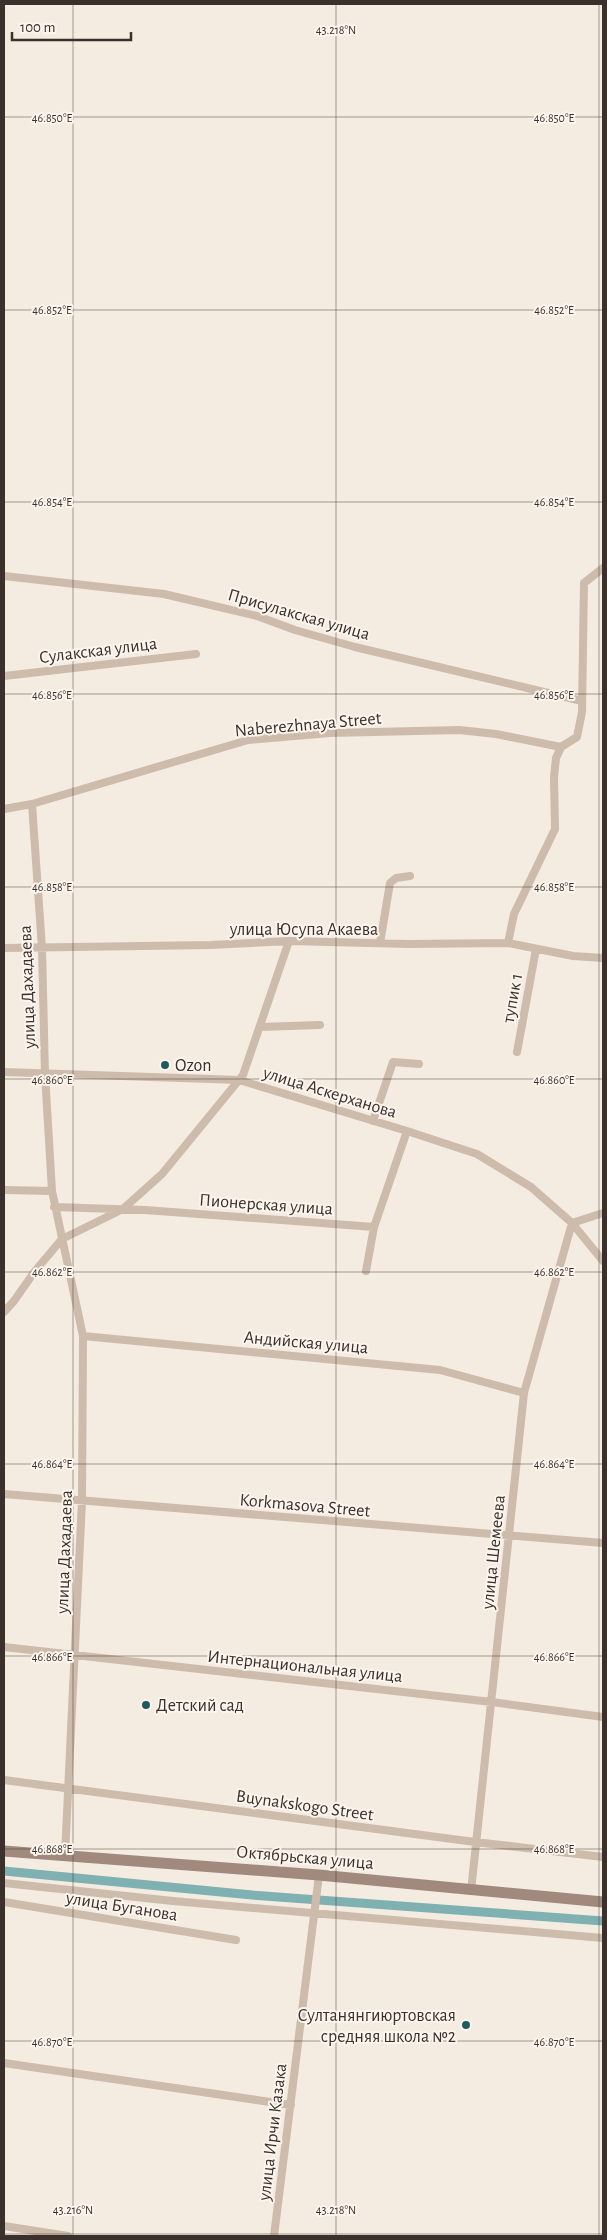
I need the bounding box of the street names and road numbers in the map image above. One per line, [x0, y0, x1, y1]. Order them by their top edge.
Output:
street label: Присулакская улица [226, 586, 372, 644]
street label: Сулакская улица [38, 635, 158, 667]
street label: Naberezhnaya Street [234, 710, 382, 740]
street label: улица Юсупа Акаева [229, 921, 378, 939]
street label: улица Дахадаева [17, 925, 39, 1050]
street label: тупик 1 [500, 972, 526, 1025]
street label: улица Аскерханова [260, 1064, 399, 1122]
street label: Пионерская улица [198, 1191, 333, 1219]
street label: Андийская улица [243, 1329, 369, 1357]
street label: улица Дахадаева [54, 1490, 76, 1615]
street label: Korkmasova Street [239, 1491, 371, 1521]
street label: улица Шемеева [479, 1494, 509, 1611]
street label: Интернациональная улица [206, 1648, 403, 1686]
street label: Buynakskogo Street [235, 1787, 375, 1825]
street label: Октябрьская улица [236, 1842, 374, 1873]
street label: улица Буганова [64, 1889, 179, 1925]
street label: улица Ирчи Казака [256, 2062, 290, 2203]

